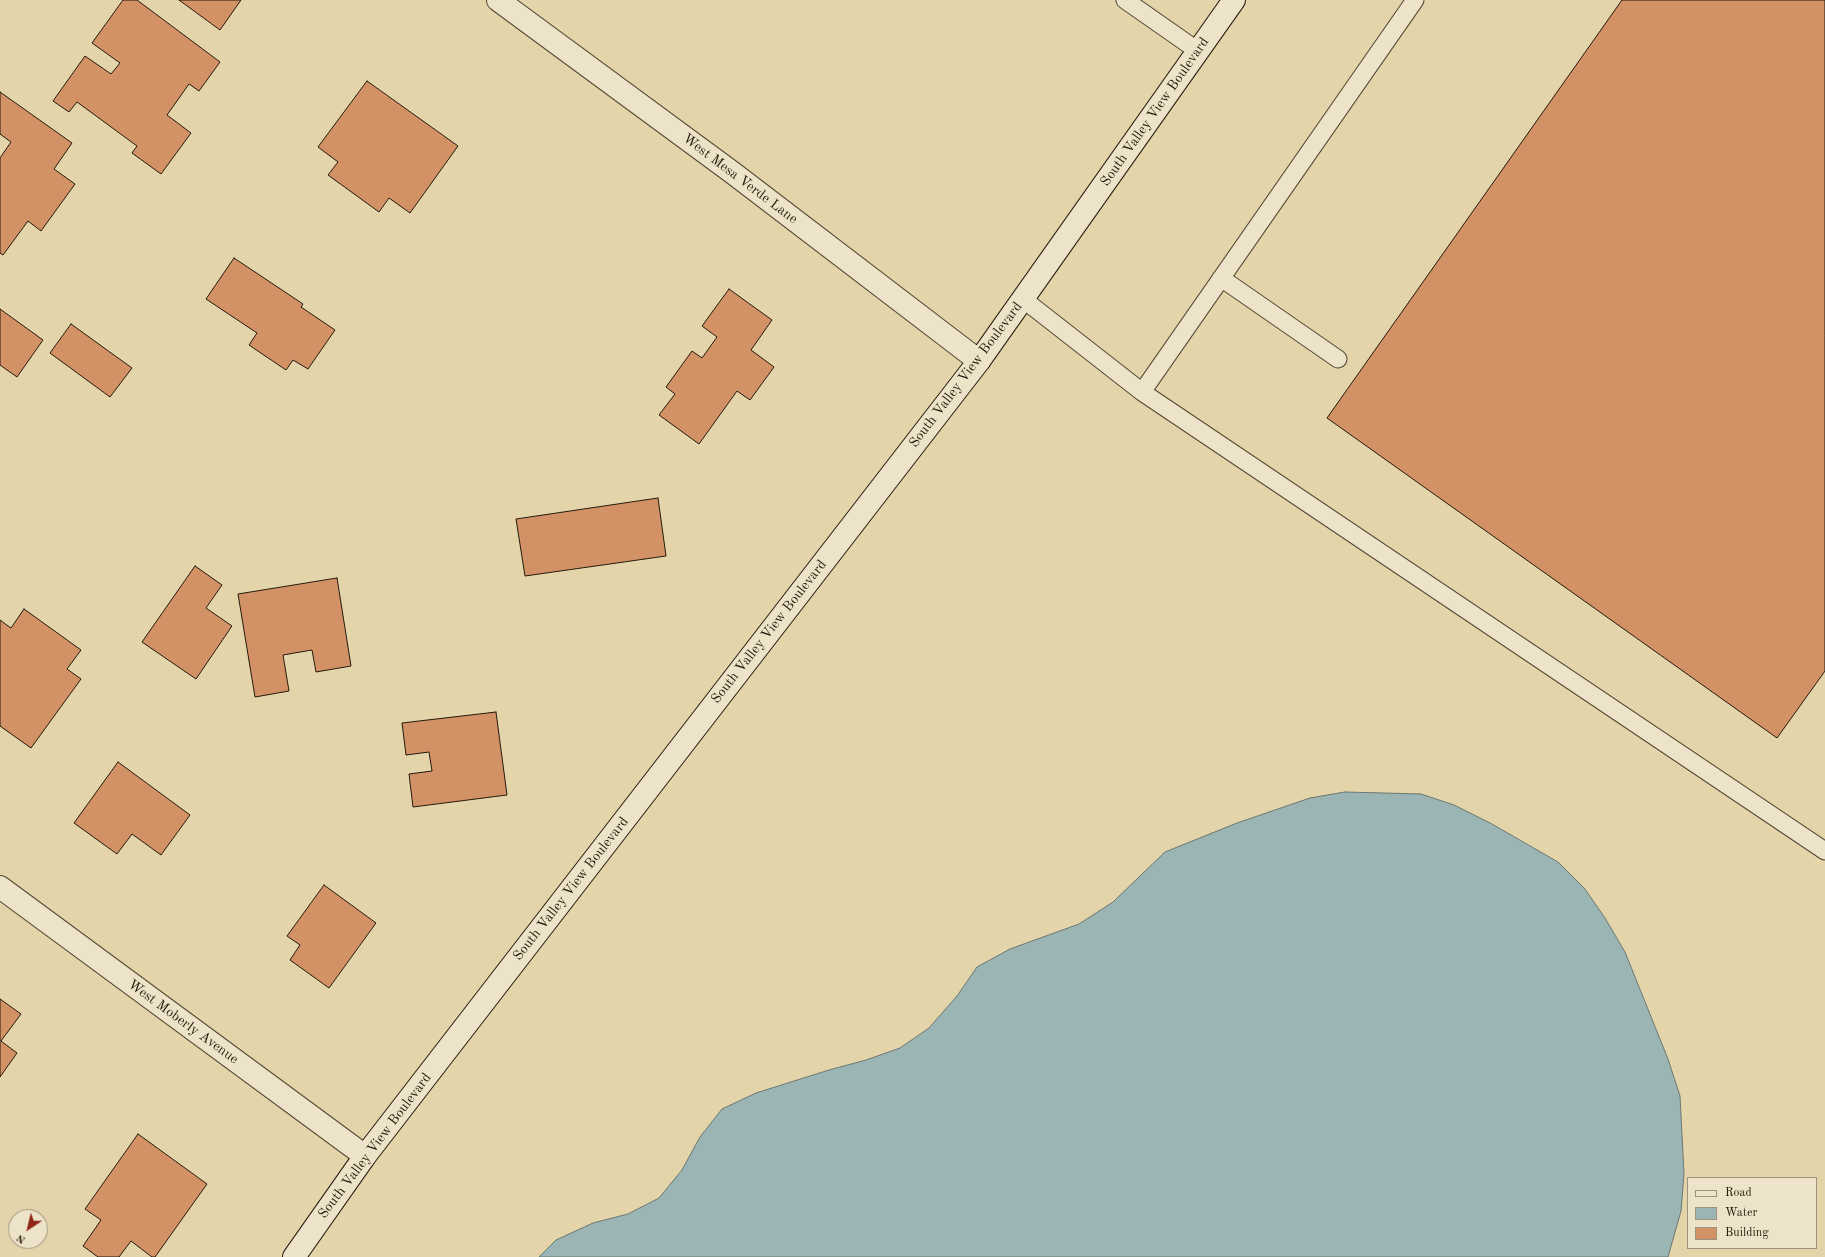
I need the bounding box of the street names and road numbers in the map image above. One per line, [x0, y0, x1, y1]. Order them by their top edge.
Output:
street label: South Valley View Boulevard [1097, 34, 1213, 190]
street label: West Mesa Verde Lane [679, 130, 801, 228]
street label: South Valley View Boulevard [906, 299, 1026, 451]
street label: South Valley View Boulevard [708, 557, 830, 707]
street label: South Valley View Boulevard [510, 814, 632, 964]
street label: West Moberly Avenue [124, 976, 242, 1068]
street label: South Valley View Boulevard [315, 1070, 435, 1222]

